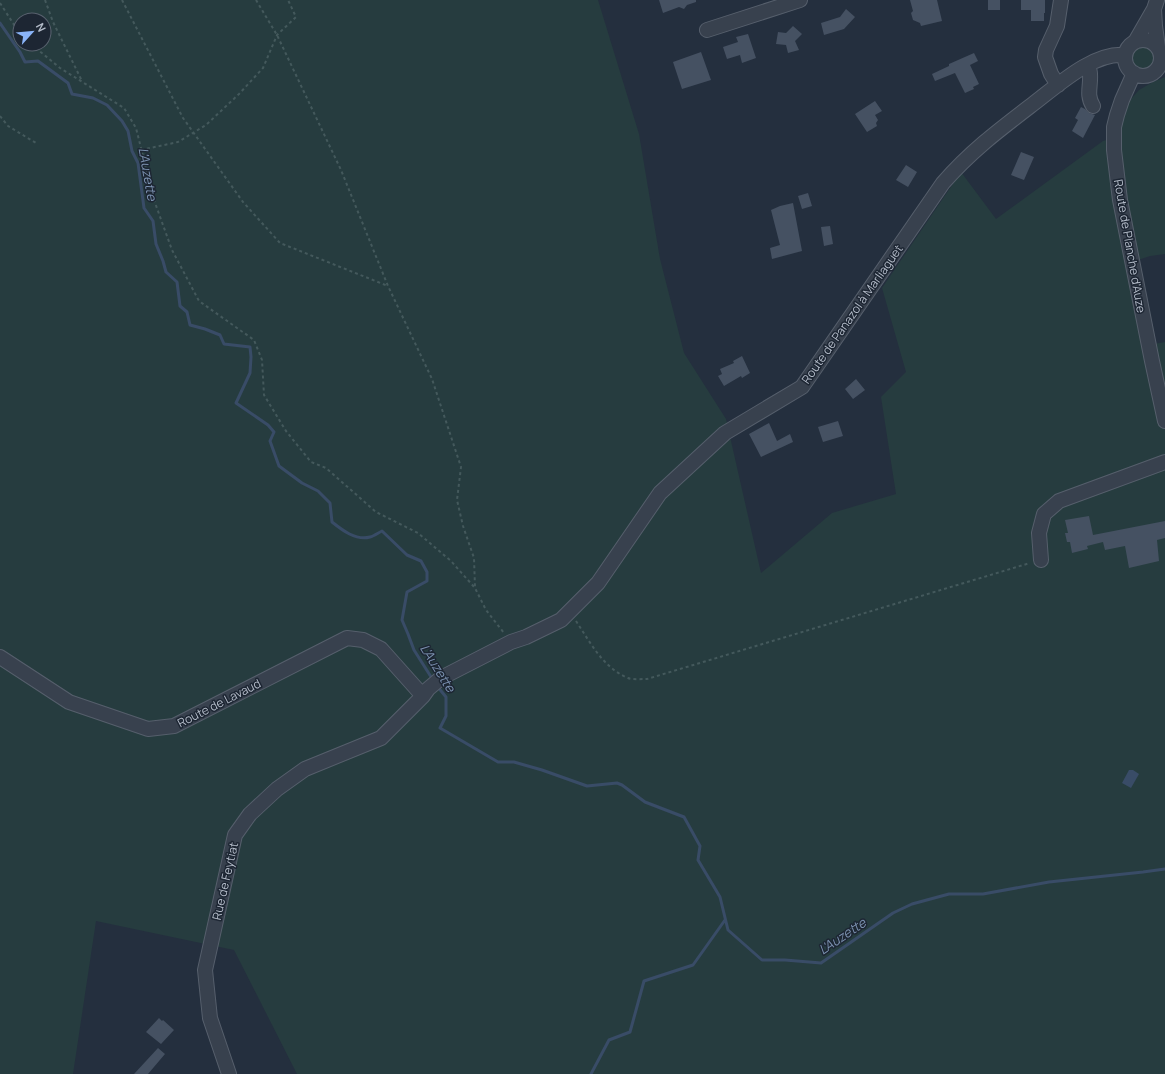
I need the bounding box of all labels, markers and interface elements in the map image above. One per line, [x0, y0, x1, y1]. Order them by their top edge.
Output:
north arrow [12, 12, 52, 52]
text: N [33, 20, 50, 34]
water label: L'Auzette [134, 146, 162, 203]
street label: Route de Planche d'Auze [1110, 178, 1150, 314]
street label: Route de Panazol à Marliaguet [797, 241, 907, 387]
water label: L'Auzette [416, 641, 461, 697]
street label: Route de Lavaud [174, 675, 264, 731]
street label: Rue de Feytiat [208, 840, 242, 922]
water label: L'Auzette [815, 913, 870, 958]

